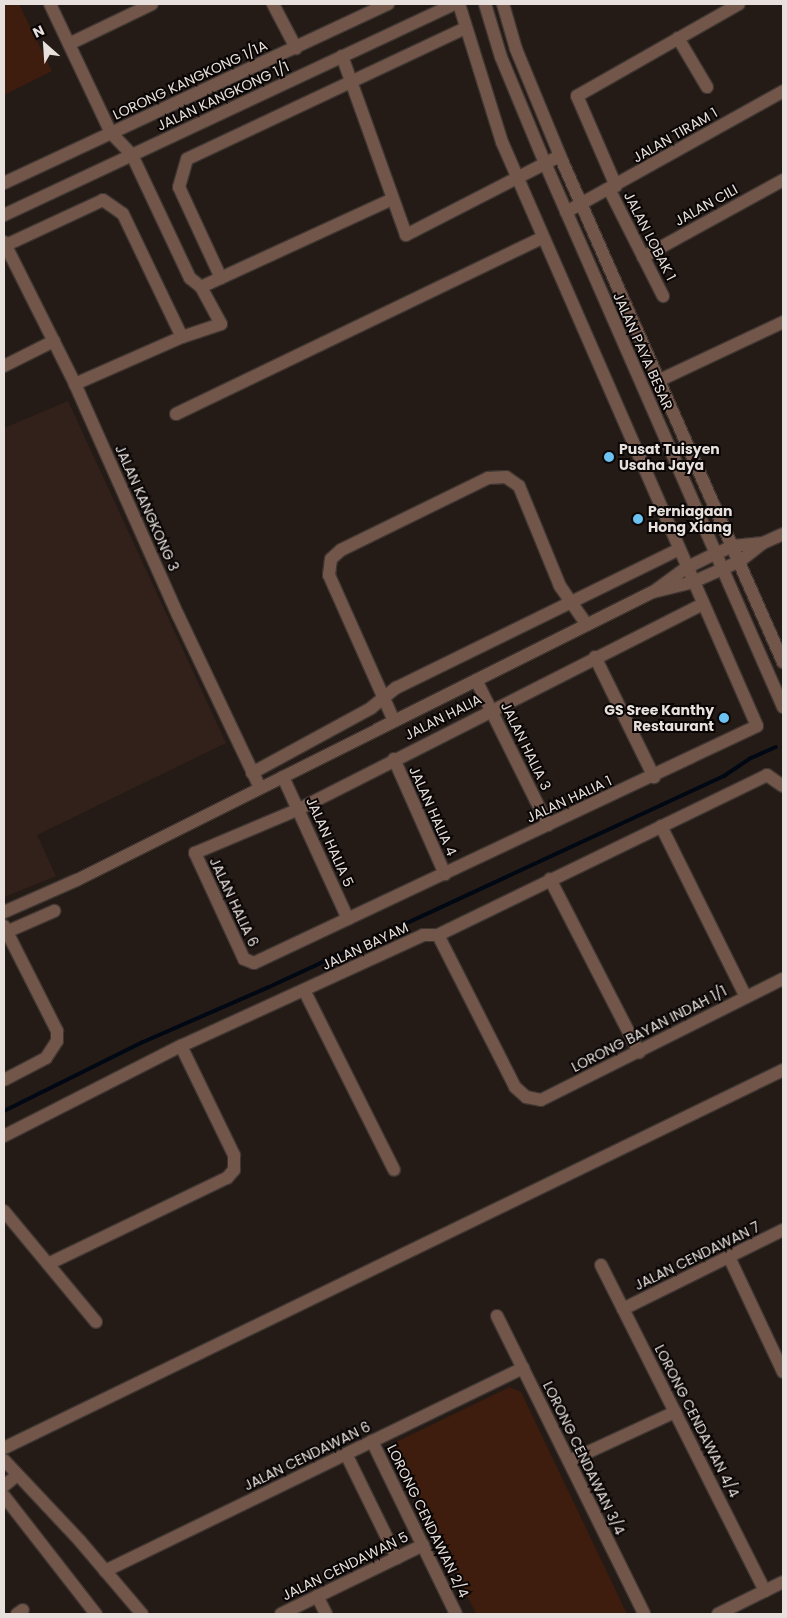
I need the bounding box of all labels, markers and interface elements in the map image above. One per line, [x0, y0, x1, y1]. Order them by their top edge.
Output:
north arrow [20, 20, 70, 70]
text: N [29, 20, 48, 43]
street label: LORONG KANGKONG 1/1A [110, 37, 270, 123]
street label: JALAN KANGKONG 1/1 [154, 58, 292, 134]
street label: JALAN TIRAM 1 [630, 104, 720, 166]
street label: JALAN CILI [671, 181, 741, 229]
street label: JALAN LOBAK 1 [620, 189, 680, 283]
street label: JALAN PAYA BESAR [610, 290, 676, 412]
place label: Pusat Tuisyen Usaha Jaya [619, 441, 720, 474]
street label: JALAN KANGKONG 3 [112, 442, 182, 574]
marker: Pusat Tuisyen Usaha Jaya [603, 451, 615, 463]
place label: Perniagaan Hong Xiang [648, 503, 732, 536]
marker: Perniagaan Hong Xiang [632, 513, 644, 525]
street label: JALAN HALIA [402, 690, 484, 744]
street label: JALAN HALIA 3 [497, 699, 555, 793]
place label: GS Sree Kanthy Restaurant [604, 702, 714, 734]
marker: GS Sree Kanthy Restaurant [718, 712, 730, 724]
street label: JALAN HALIA 4 [406, 763, 460, 859]
street label: JALAN HALIA 1 [524, 772, 614, 826]
street label: JALAN HALIA 5 [303, 795, 357, 889]
street label: JALAN HALIA 6 [206, 855, 262, 949]
street label: JALAN BAYAM [319, 919, 411, 973]
street label: LORONG BAYAN INDAH 1/1 [569, 982, 729, 1076]
street label: JALAN CENDAWAN 7 [632, 1218, 762, 1294]
street label: LORONG CENDAWAN 4/4 [651, 1342, 743, 1500]
street label: LORONG CENDAWAN 3/4 [539, 1379, 629, 1537]
street label: JALAN CENDAWAN 6 [241, 1418, 373, 1494]
street label: LORONG CENDAWAN 2/4 [384, 1442, 472, 1600]
street label: JALAN CENDAWAN 5 [279, 1528, 411, 1604]

